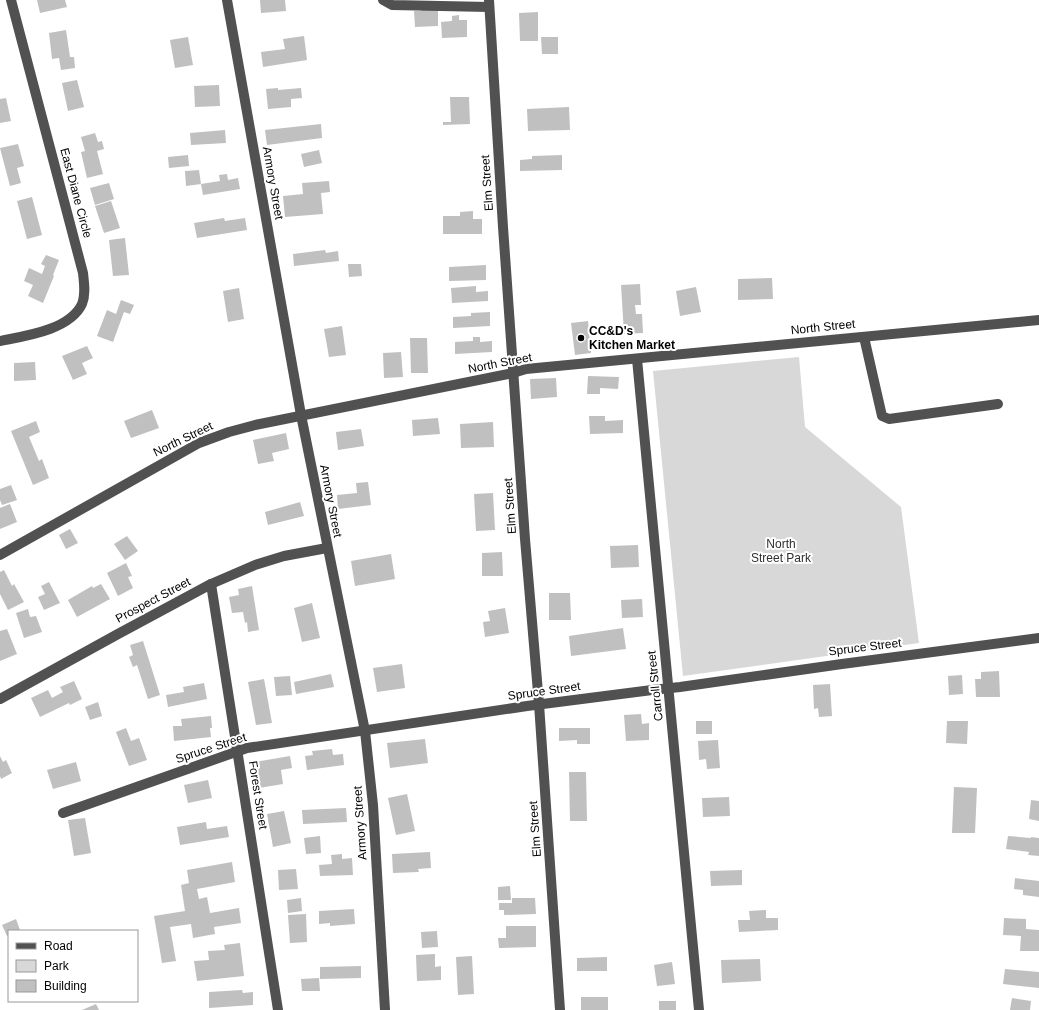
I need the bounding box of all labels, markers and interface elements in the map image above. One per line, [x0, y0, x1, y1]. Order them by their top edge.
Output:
street label: Armory Street [260, 145, 286, 221]
street label: East Diane Circle [57, 146, 95, 240]
street label: Elm Street [478, 154, 496, 211]
street label: North Street [790, 317, 857, 337]
place label: CC&D's Kitchen Market [589, 324, 675, 352]
marker: CC&D's Kitchen Market [576, 333, 586, 343]
street label: North Street [467, 350, 534, 376]
street label: North Street [151, 418, 216, 459]
street label: Armory Street [317, 463, 345, 539]
street label: Elm Street [501, 477, 519, 534]
park label: North Street Park [751, 537, 812, 565]
street label: Prospect Street [113, 574, 193, 626]
street label: Spruce Street [828, 636, 903, 658]
street label: Carroll Street [644, 649, 666, 722]
street label: Spruce Street [507, 679, 582, 703]
street label: Spruce Street [174, 730, 249, 766]
street label: Forest Street [246, 760, 270, 831]
street label: Armory Street [350, 785, 370, 860]
street label: Elm Street [526, 800, 544, 857]
legend [8, 930, 138, 1002]
text: Road [44, 939, 73, 953]
text: Park [44, 959, 70, 973]
text: Building [44, 979, 87, 993]

